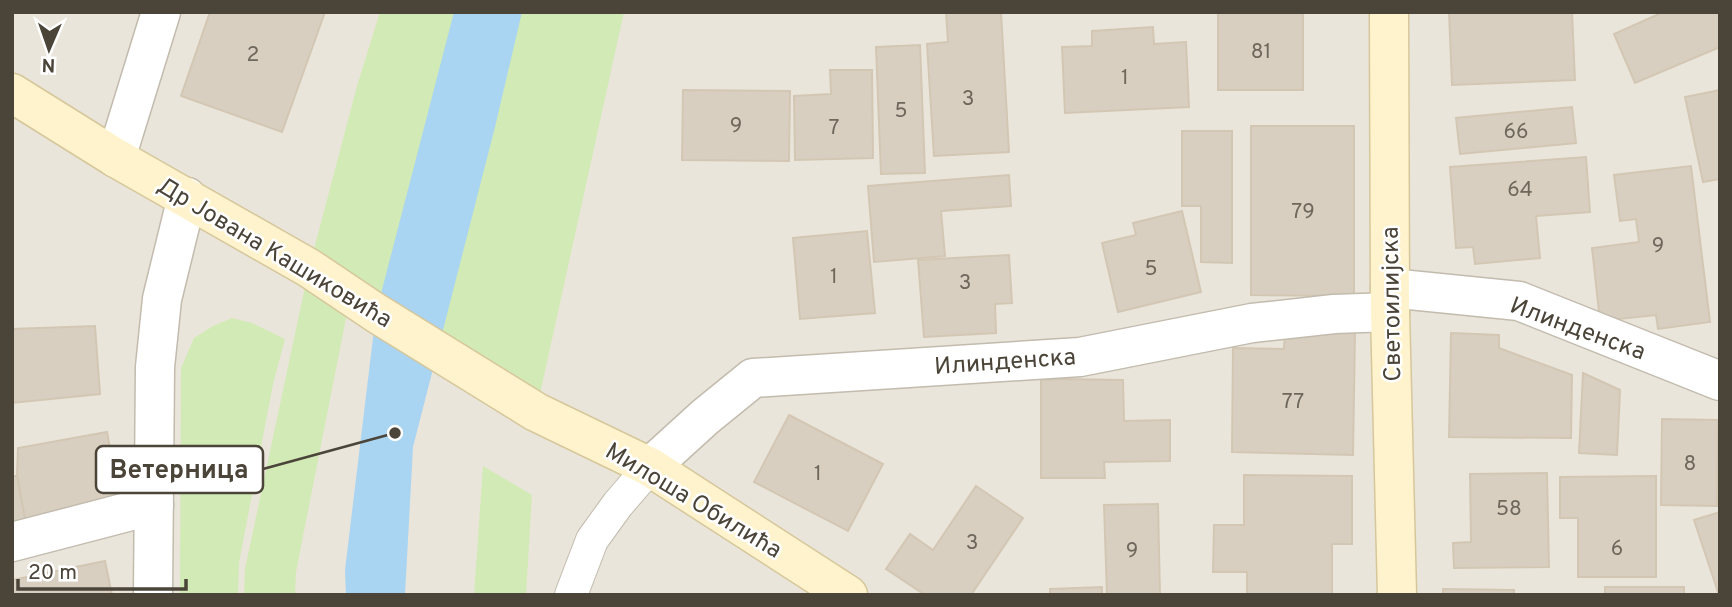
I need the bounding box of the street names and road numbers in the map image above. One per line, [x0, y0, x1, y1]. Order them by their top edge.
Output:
street label: Др Јована Кашиковића [151, 172, 397, 336]
street label: Светоилијска [1377, 226, 1409, 382]
street label: Илинденска [1505, 291, 1649, 368]
street label: Илинденска [933, 343, 1077, 383]
street label: Милоша Обилића [599, 437, 787, 566]

